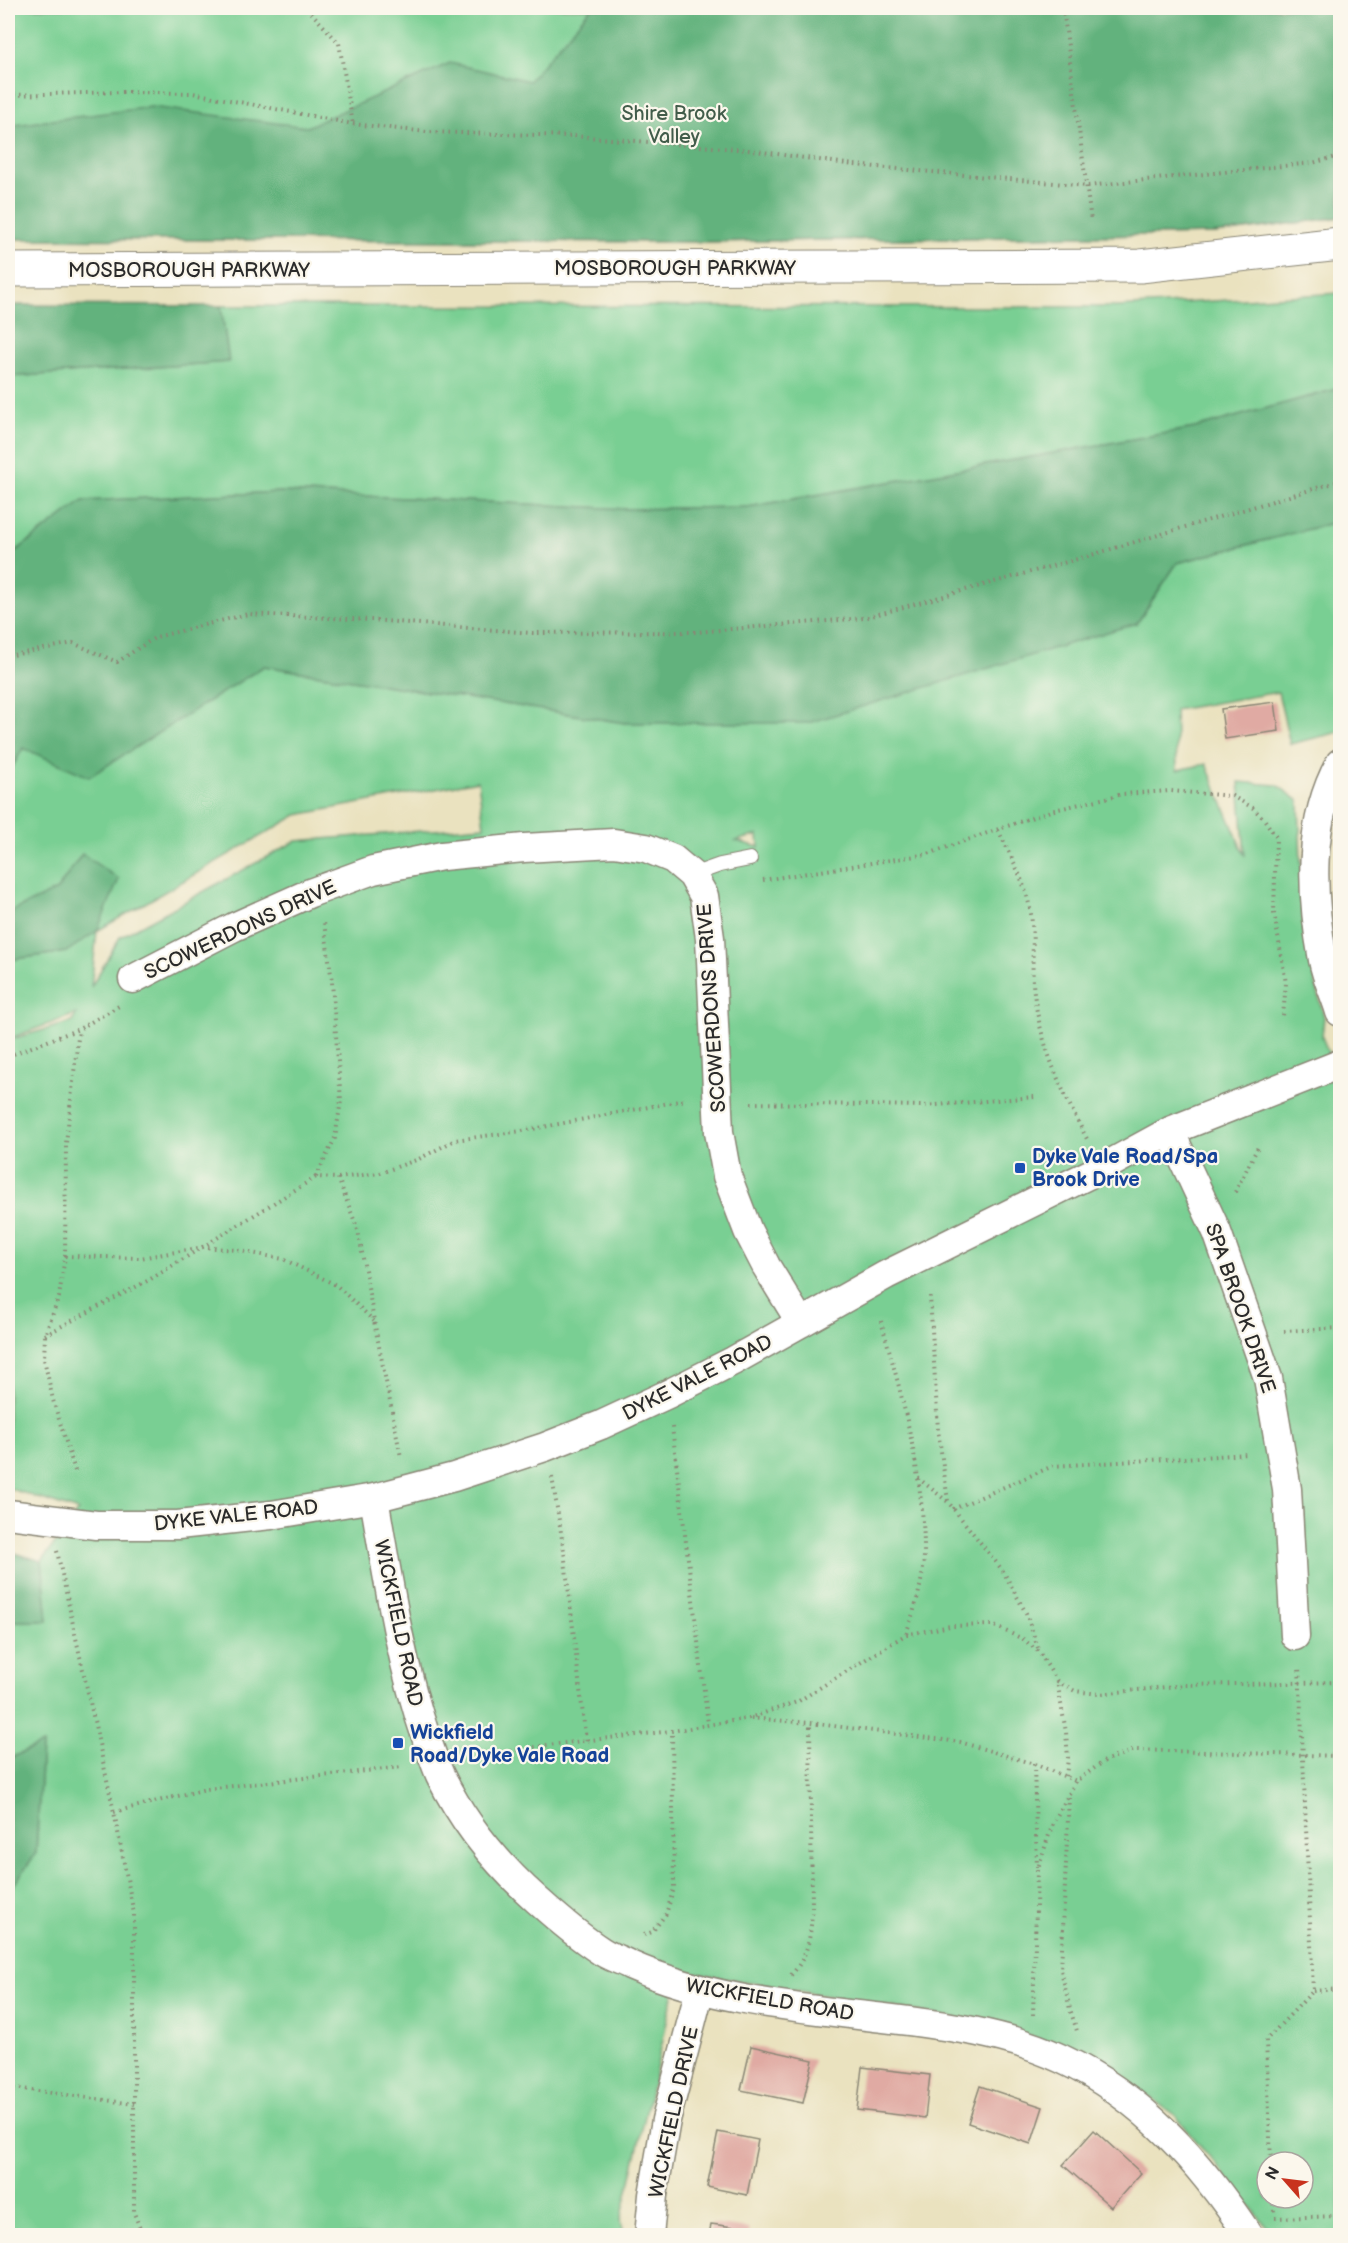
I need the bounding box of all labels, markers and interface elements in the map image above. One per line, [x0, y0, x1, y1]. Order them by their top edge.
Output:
park label: Shire Brook Valley [622, 102, 727, 149]
street label: MOSBOROUGH PARKWAY [554, 257, 796, 281]
street label: MOSBOROUGH PARKWAY [68, 259, 310, 283]
street label: SCOWERDONS DRIVE [140, 875, 340, 985]
street label: SCOWERDONS DRIVE [693, 903, 731, 1113]
place label: Dyke Vale Road/Spa Brook Drive [1032, 1145, 1218, 1192]
marker: Dyke Vale Road/Spa Brook Drive [1013, 1161, 1027, 1175]
street label: SPA BROOK DRIVE [1200, 1220, 1280, 1396]
street label: DYKE VALE ROAD [619, 1330, 776, 1426]
street label: DYKE VALE ROAD [153, 1495, 319, 1537]
street label: WICKFIELD ROAD [369, 1538, 427, 1709]
place label: Wickfield Road/Dyke Vale Road [410, 1721, 609, 1768]
marker: Wickfield Road/Dyke Vale Road [391, 1736, 405, 1750]
street label: WICKFIELD ROAD [684, 1973, 856, 2027]
street label: WICKFIELD DRIVE [644, 2024, 704, 2200]
north arrow [1255, 2150, 1315, 2210]
text: N [1262, 2164, 1284, 2183]

